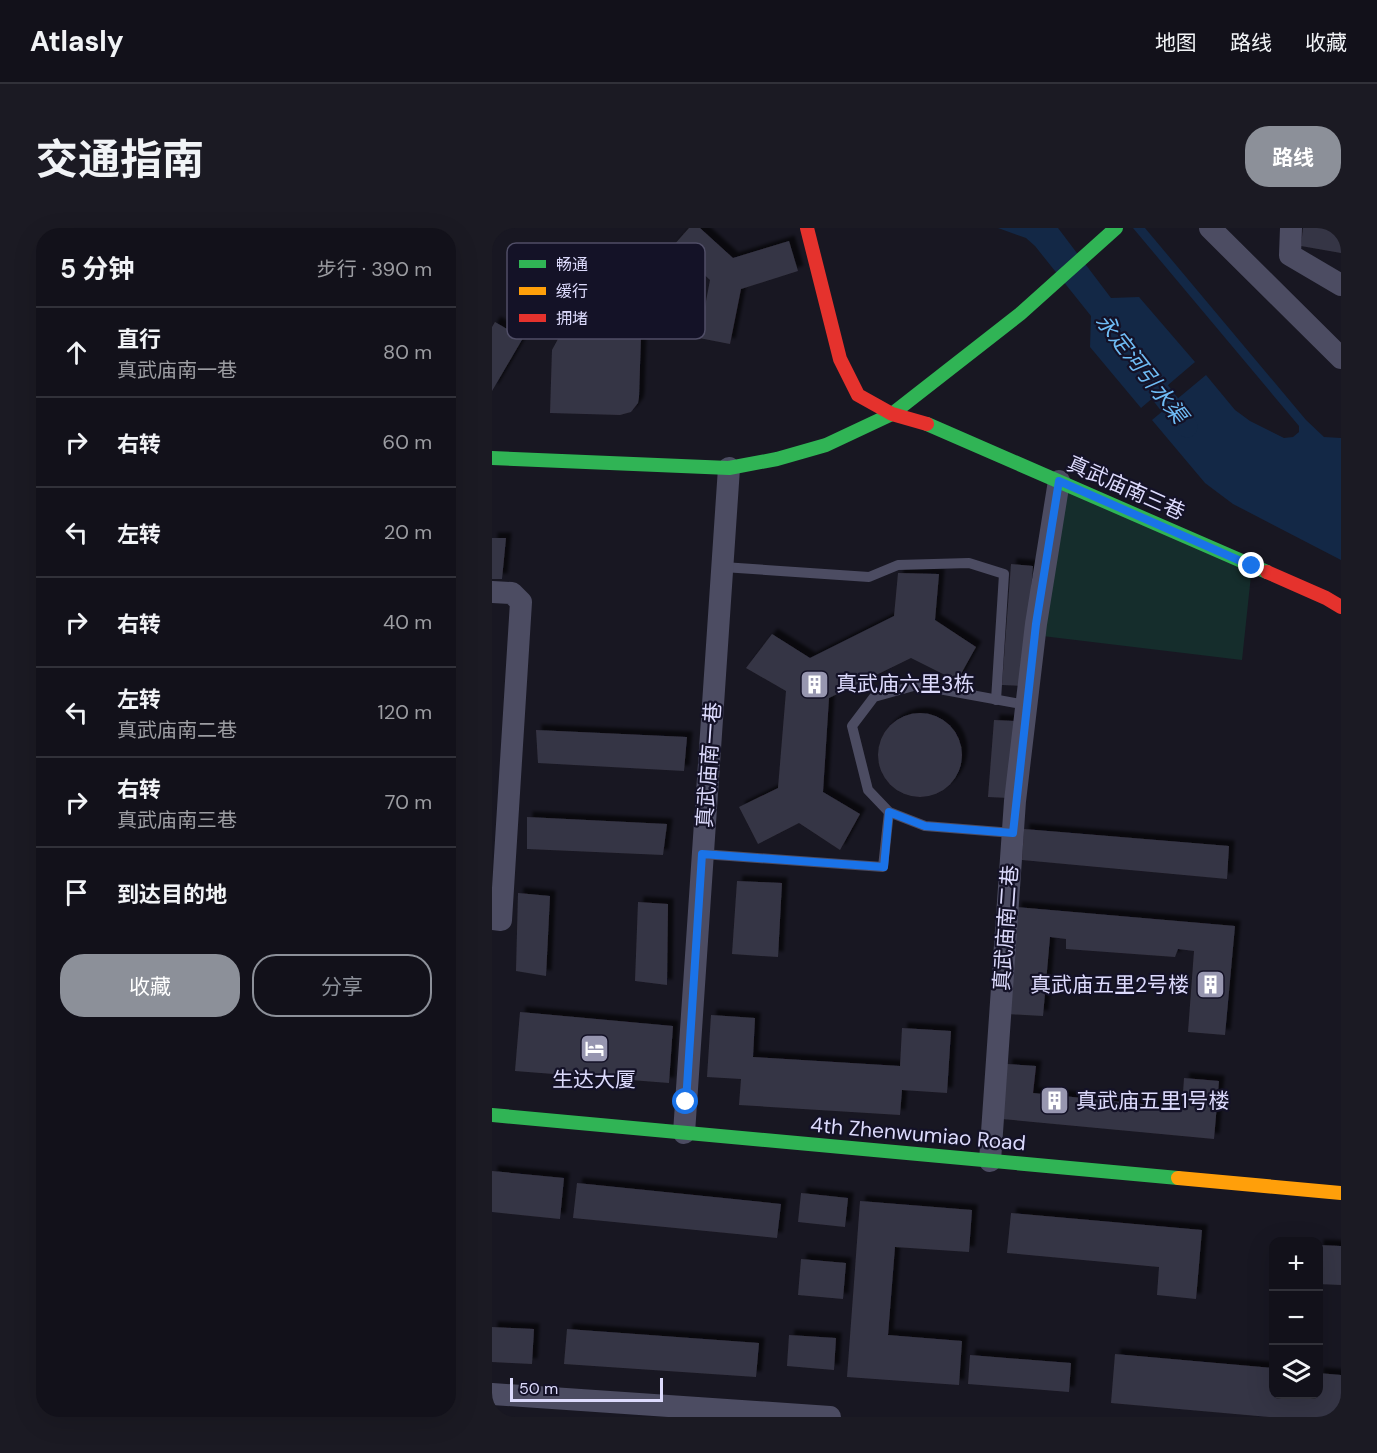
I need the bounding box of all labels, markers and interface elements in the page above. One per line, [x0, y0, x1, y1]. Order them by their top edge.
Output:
text: Atlasly [30, 23, 124, 60]
text: 地图 [1155, 29, 1197, 57]
text: 路线 [1230, 29, 1272, 57]
text: 收藏 [1305, 29, 1347, 57]
button: 路线 [1245, 126, 1341, 187]
text: 交通指南 [36, 132, 204, 187]
legend [507, 243, 705, 339]
text: 5 分钟 [60, 252, 134, 286]
text: 畅通 [556, 254, 588, 275]
text: 步行 · 390 m [317, 256, 432, 282]
text: 缓行 [556, 281, 588, 302]
water label: 永定河引水渠 [1090, 307, 1196, 432]
text: 拥堵 [556, 308, 588, 329]
text: 直行 [117, 325, 161, 354]
icon: ahead [60, 336, 93, 369]
text: 80 m [383, 339, 432, 365]
text: 真武庙南一巷 [117, 357, 237, 383]
icon: right [60, 426, 93, 459]
text: 60 m [383, 429, 432, 455]
text: 右转 [117, 430, 161, 459]
street label: 真武庙南三巷 [1063, 450, 1189, 526]
icon: left [60, 516, 93, 549]
text: 20 m [384, 519, 432, 545]
text: 左转 [117, 520, 161, 549]
route end [1238, 552, 1264, 578]
icon: right [60, 606, 93, 639]
text: 40 m [383, 609, 432, 635]
text: 右转 [117, 610, 161, 639]
building icon: 真武庙六里3栋 [799, 668, 831, 700]
place label: 真武庙六里3栋 [836, 670, 974, 698]
text: 左转 [117, 685, 161, 714]
icon: left [60, 696, 93, 729]
text: 120 m [378, 699, 432, 725]
street label: 真武庙南一巷 [691, 701, 727, 829]
text: 真武庙南二巷 [117, 717, 237, 743]
text: 右转 [117, 775, 161, 804]
icon: right [60, 786, 93, 819]
text: 70 m [385, 789, 432, 815]
text: 真武庙南三巷 [117, 807, 237, 833]
street label: 真武庙南二巷 [988, 864, 1024, 992]
icon: arrive [60, 876, 93, 909]
text: 到达目的地 [117, 880, 227, 909]
button: 收藏 [60, 954, 240, 1017]
button: 分享 [252, 954, 432, 1017]
building icon: 真武庙五里2号楼 [1194, 969, 1226, 1001]
place label: 真武庙五里2号楼 [1030, 971, 1189, 999]
hotel icon: 生达大厦 [578, 1033, 610, 1065]
place label: 生达大厦 [552, 1066, 636, 1094]
building icon: 真武庙五里1号楼 [1039, 1085, 1071, 1117]
place label: 真武庙五里1号楼 [1076, 1087, 1230, 1115]
route start [672, 1088, 698, 1114]
street label: 4th Zhenwumiao Road [809, 1111, 1027, 1157]
map controls [1269, 1237, 1323, 1399]
button: + [1269, 1237, 1323, 1291]
button: − [1269, 1291, 1323, 1345]
button: layers [1269, 1345, 1323, 1399]
scale bar [510, 1375, 663, 1402]
text: 50 m [519, 1378, 558, 1399]

